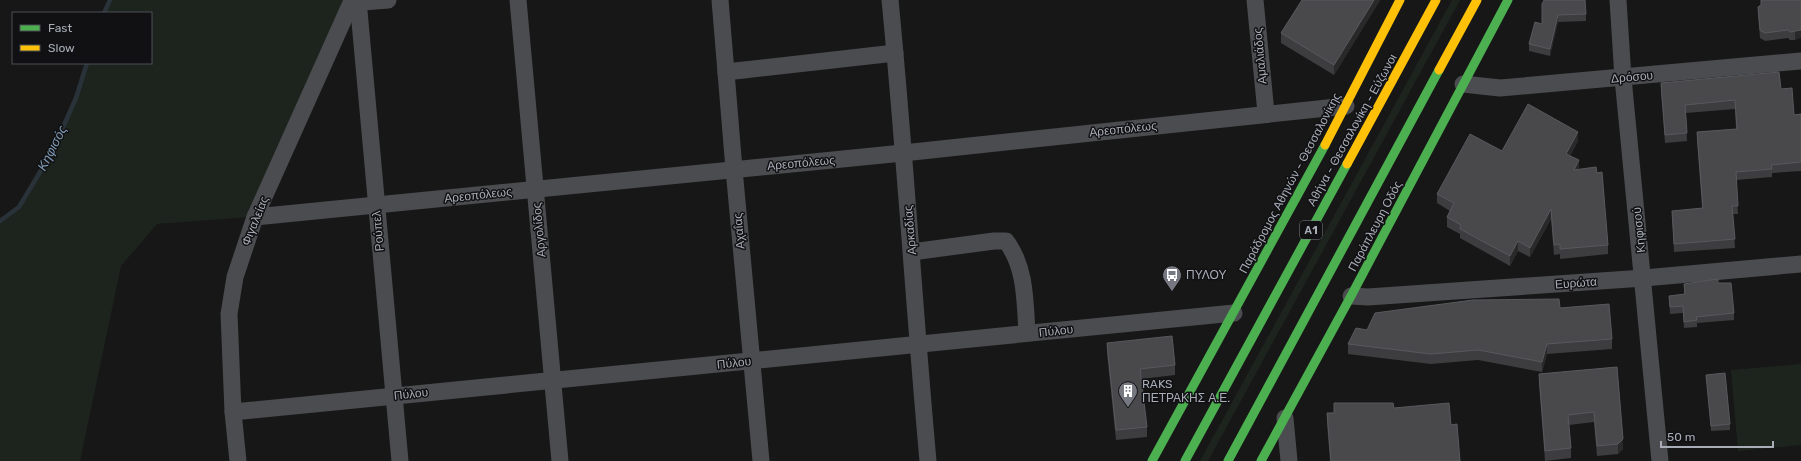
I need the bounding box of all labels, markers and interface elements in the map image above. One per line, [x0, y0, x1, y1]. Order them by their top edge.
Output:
legend [12, 12, 152, 64]
text: Fast [48, 21, 72, 35]
street label: Αμαλιάδος [1251, 27, 1269, 85]
text: Slow [48, 41, 75, 55]
street label: Αθήνα - Θεσσαλονίκη - Εύζωνοι [1304, 51, 1400, 208]
street label: Δρόσου [1610, 68, 1654, 86]
street label: Παράδρομος Αθηνών - Θεσσαλονίκης [1236, 90, 1344, 276]
street label: Αρεοπόλεως [1088, 118, 1158, 140]
water label: Κηφισός [34, 122, 70, 173]
street label: Αρεοπόλεως [767, 153, 836, 173]
street label: Παράπλευρη Οδός [1345, 178, 1405, 274]
street label: Αρεοπόλεως [443, 184, 513, 206]
street label: Φιγαλείας [239, 194, 271, 248]
street label: Αργολίδος [530, 202, 548, 258]
street label: Αρκαδίας [901, 204, 919, 255]
street label: Κηφισού [1630, 207, 1648, 253]
street label: Ρούπελ [369, 210, 387, 252]
street label: Αχαΐας [730, 212, 748, 250]
road number: Α1 [1300, 221, 1322, 239]
bus stop icon: ΠΥΛΟΥ [1161, 264, 1183, 292]
place label: ΠΥΛΟΥ [1186, 268, 1227, 282]
street label: Ευρώτα [1555, 275, 1598, 291]
street label: Πύλου [1038, 322, 1074, 340]
street label: Πύλου [716, 354, 752, 372]
place label: RAKS ΠΕΤΡΑΚΗΣ Α.Ε. [1142, 377, 1230, 405]
building icon: RAKS ΠΕΤΡΑΚΗΣ Α.Ε. [1117, 380, 1139, 408]
street label: Πύλου [393, 385, 429, 403]
scale bar [1661, 423, 1773, 449]
text: 50 m [1667, 430, 1695, 444]

